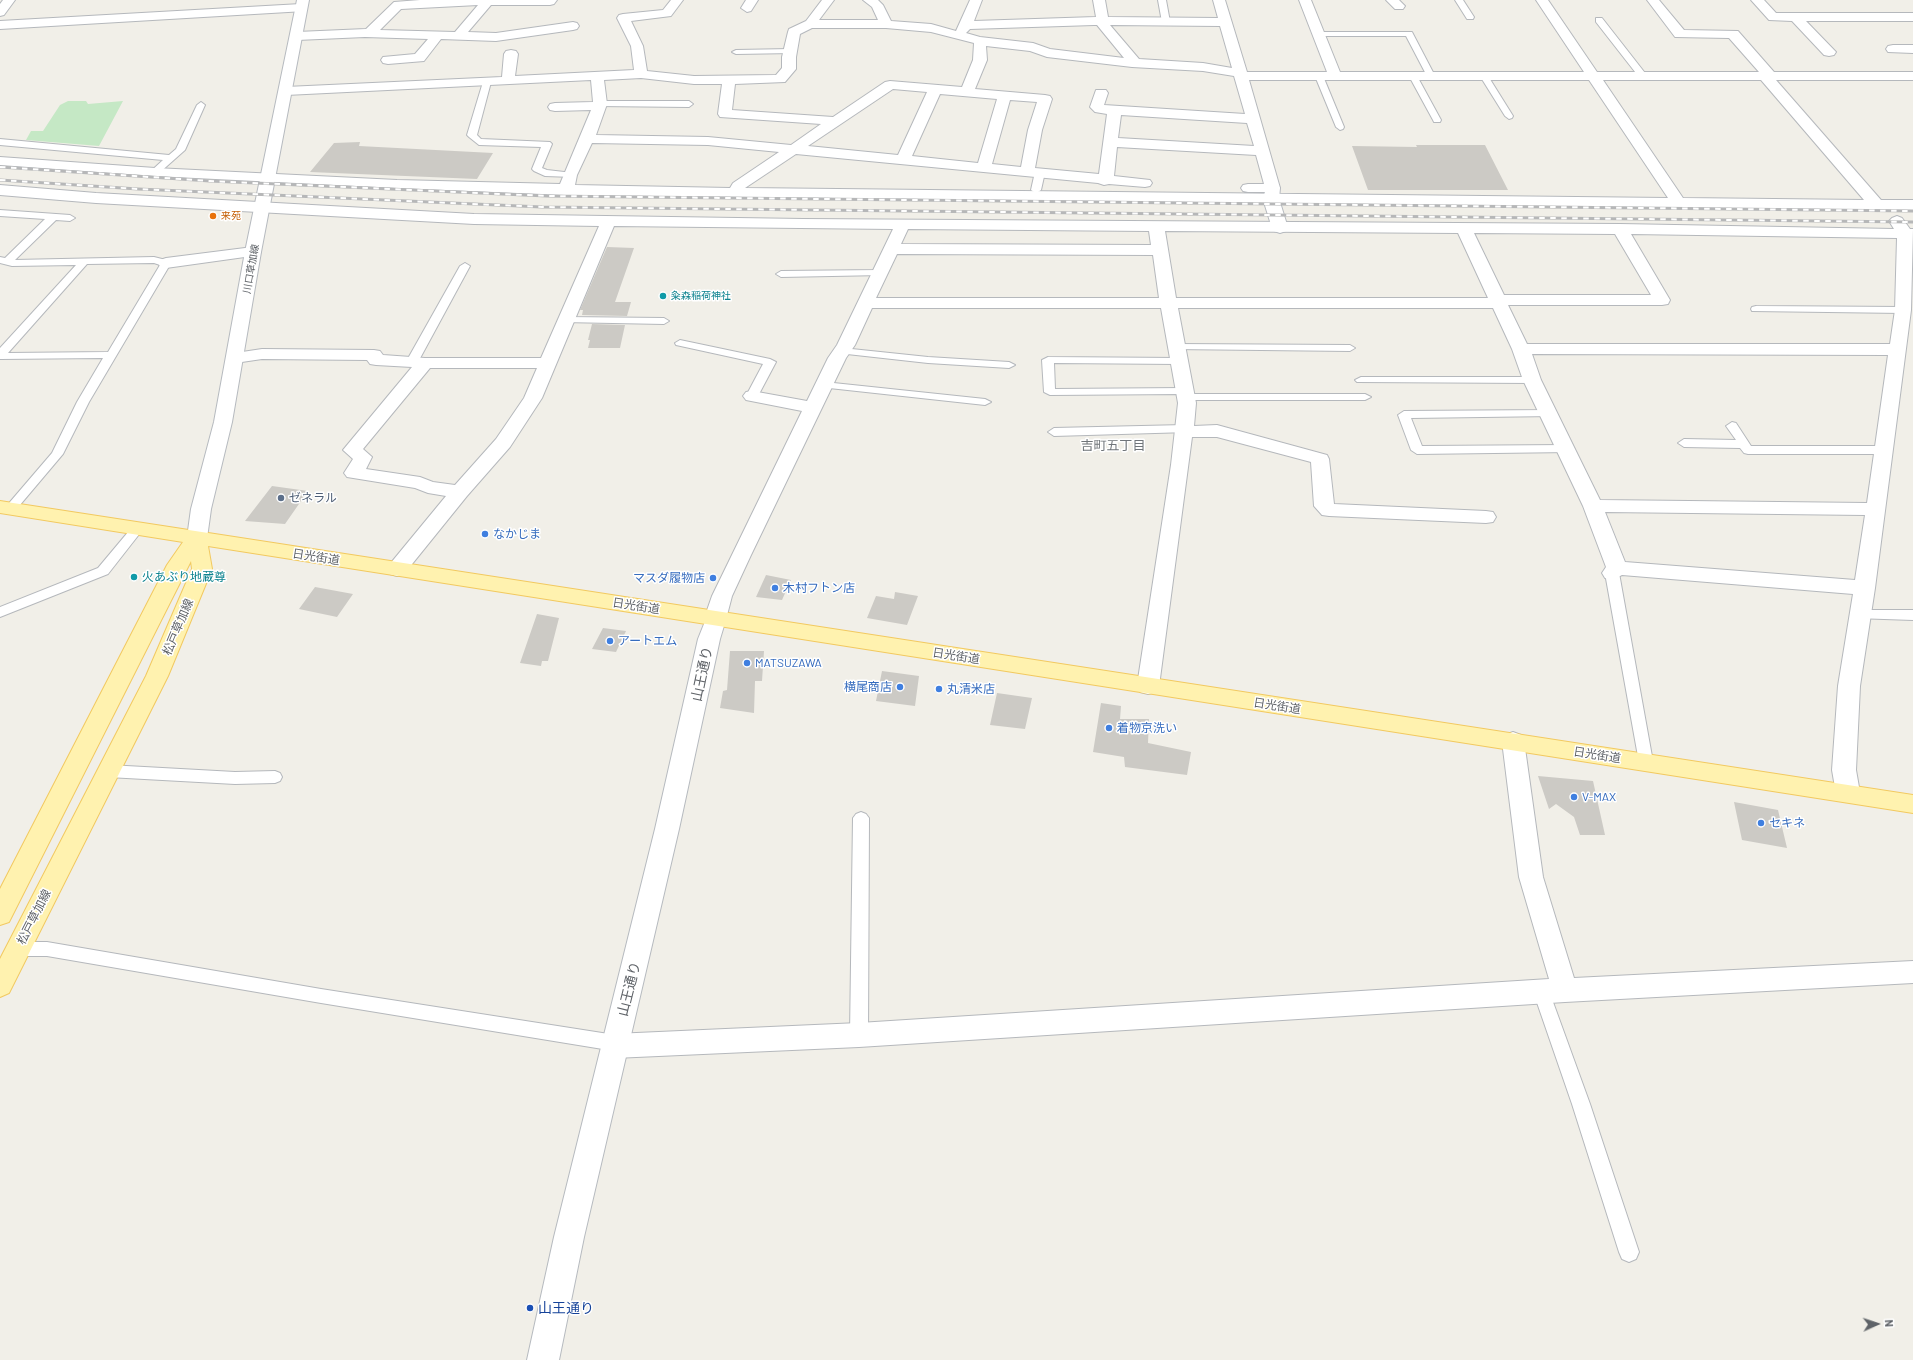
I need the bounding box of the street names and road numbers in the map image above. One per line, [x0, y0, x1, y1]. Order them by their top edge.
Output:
street label: 川口草加線 [241, 243, 261, 295]
street label: 日光街道 [291, 546, 341, 568]
street label: 日光街道 [611, 595, 661, 617]
street label: 松戸草加線 [160, 597, 196, 657]
street label: 山王通り [688, 645, 716, 703]
street label: 日光街道 [931, 645, 981, 667]
street label: 日光街道 [1252, 695, 1302, 717]
street label: 日光街道 [1572, 744, 1622, 766]
street label: 松戸草加線 [14, 887, 54, 947]
street label: 山王通り [614, 960, 644, 1018]

